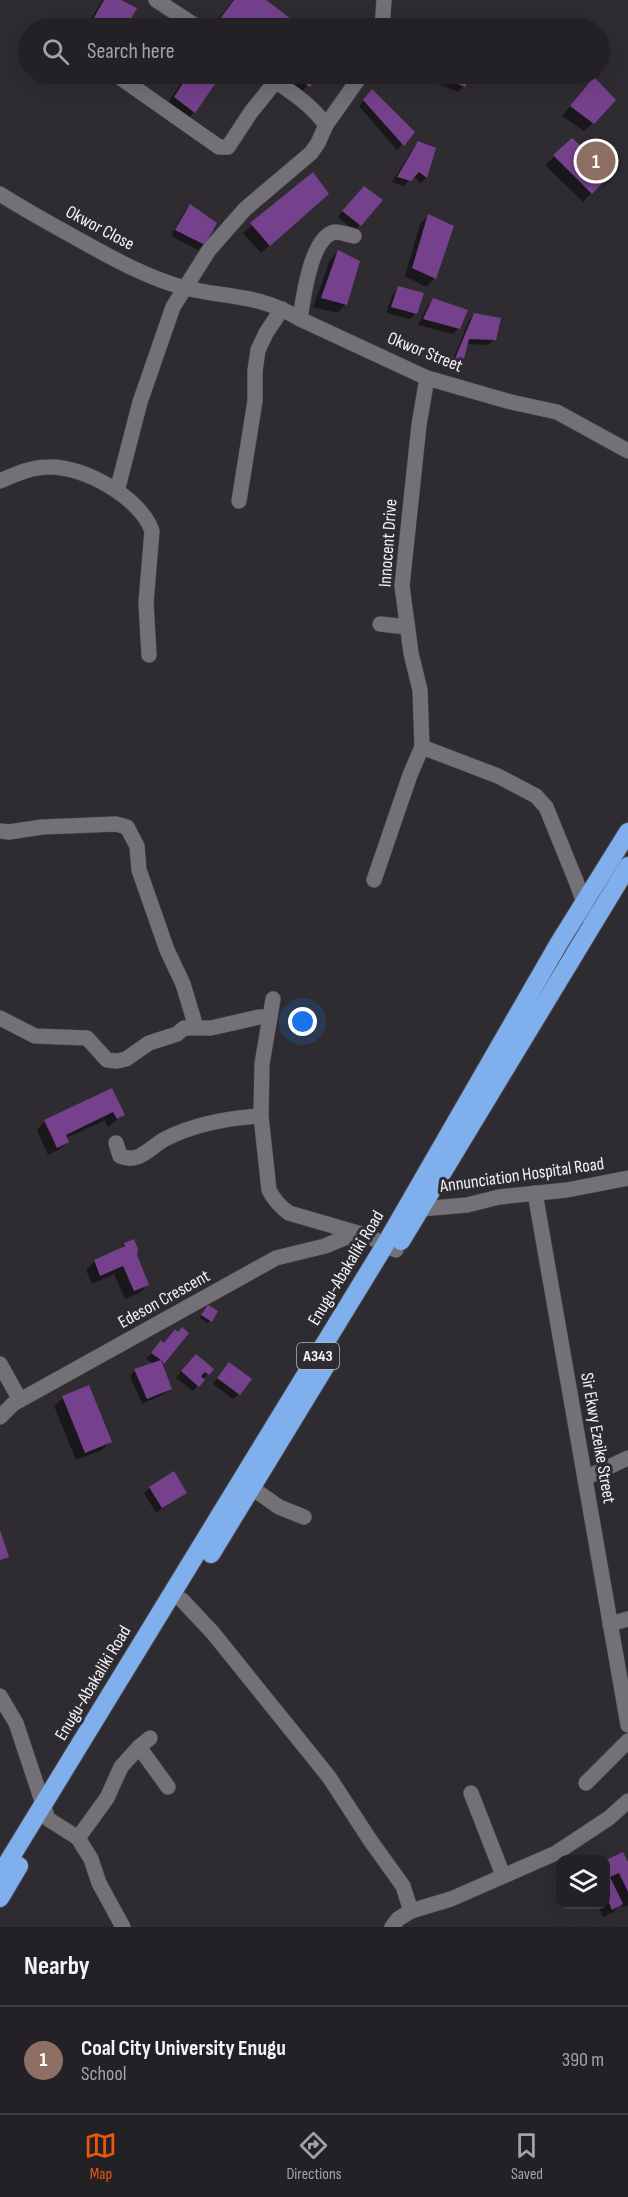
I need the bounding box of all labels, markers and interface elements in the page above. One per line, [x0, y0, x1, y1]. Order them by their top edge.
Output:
search box [18, 18, 610, 84]
icon: search [39, 35, 72, 68]
text: Search here [87, 38, 174, 65]
pin: 1 [576, 138, 616, 184]
street label: Okwor Close [62, 201, 138, 255]
street label: Okwor Street [384, 327, 466, 377]
street label: Innocent Drive [374, 498, 402, 588]
your location [288, 1007, 317, 1036]
street label: Annunciation Hospital Road [438, 1153, 605, 1197]
street label: Enugu-Abakaliki Road [304, 1207, 388, 1329]
street label: Edeson Crescent [115, 1265, 214, 1333]
road number: A343 [297, 1343, 339, 1369]
street label: Sir Ekwy Ezeike Street [576, 1371, 620, 1505]
street label: Enugu-Abakaliki Road [51, 1622, 135, 1744]
map controls [556, 1855, 610, 1909]
button: layers [556, 1855, 610, 1909]
text: Nearby [24, 1951, 90, 1982]
text: Coal City University Enugu [81, 2035, 286, 2062]
text: 1 [40, 2048, 47, 2072]
text: 390 m [562, 2048, 604, 2072]
text: School [81, 2062, 126, 2086]
tab: Map [84, 2129, 117, 2184]
tab: Directions [286, 2129, 341, 2184]
tab: Saved [510, 2129, 543, 2184]

